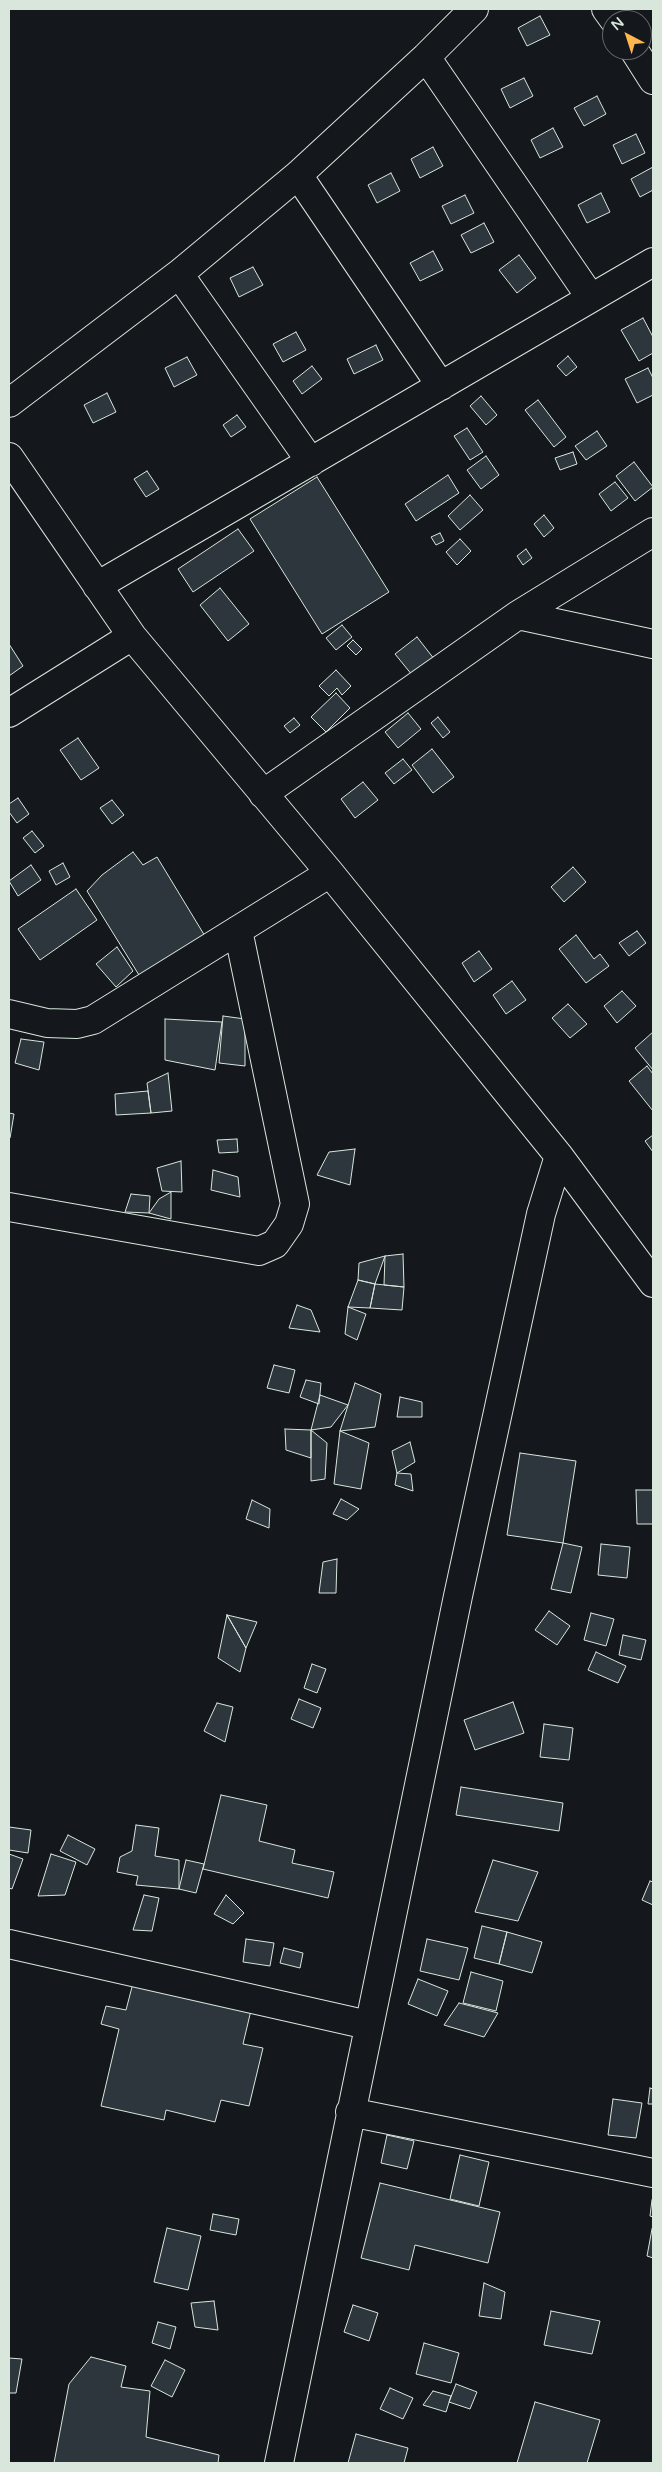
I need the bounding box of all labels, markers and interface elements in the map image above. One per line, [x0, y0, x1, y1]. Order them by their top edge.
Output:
north arrow [602, 10, 652, 60]
text: N [608, 14, 627, 34]

